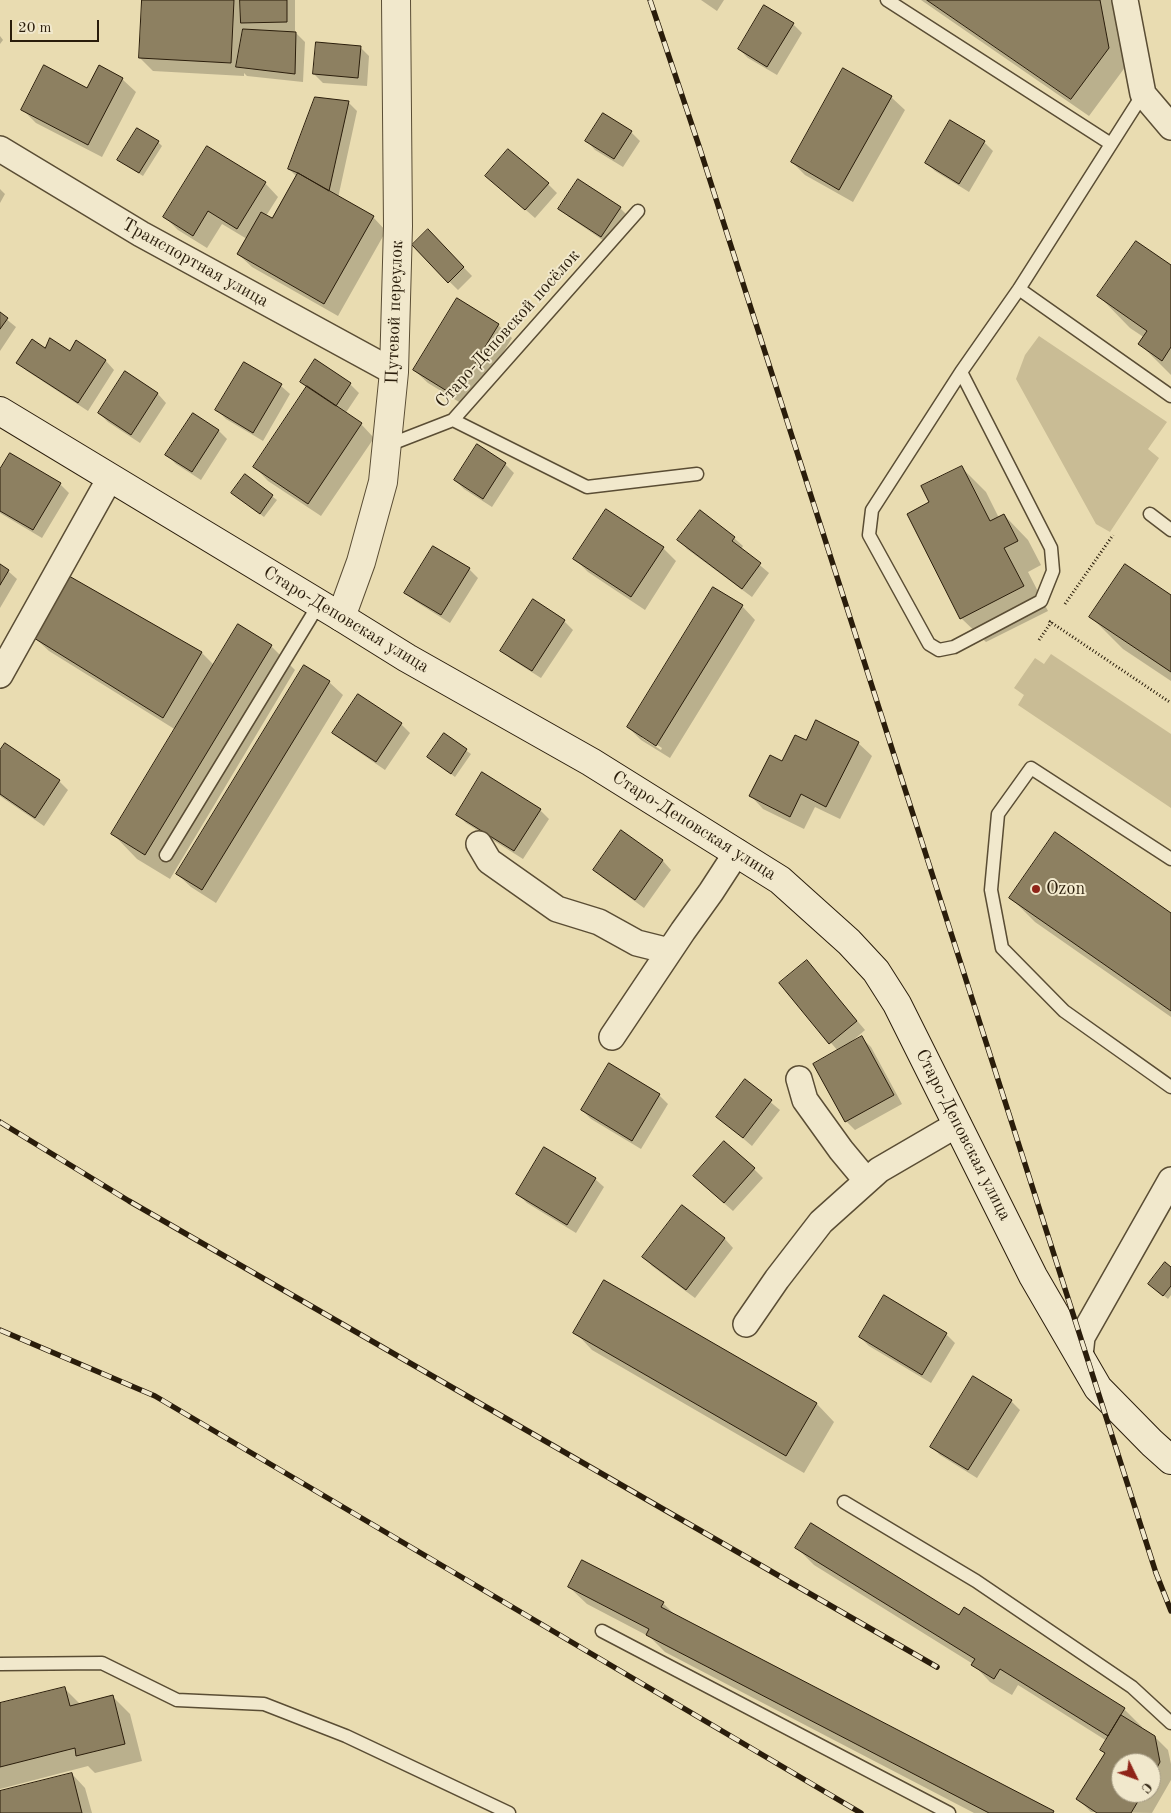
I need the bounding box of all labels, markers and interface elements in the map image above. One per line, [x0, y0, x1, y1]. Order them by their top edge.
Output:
scale bar [12, 10, 101, 42]
text: 20 m [18, 21, 52, 36]
street label: Транспортная улица [118, 214, 272, 312]
street label: Путевой переулок [382, 240, 408, 384]
street label: Старо-Деповской посёлок [431, 245, 585, 413]
street label: Старо-Деповская улица [259, 562, 433, 678]
street label: Старо-Деповская улица [608, 767, 780, 885]
place label: Ozon [1046, 878, 1085, 900]
marker: Ozon [1030, 883, 1042, 895]
street label: Старо-Деповская улица [910, 1046, 1016, 1224]
north arrow [1111, 1753, 1161, 1803]
text: С [1138, 1779, 1155, 1795]

